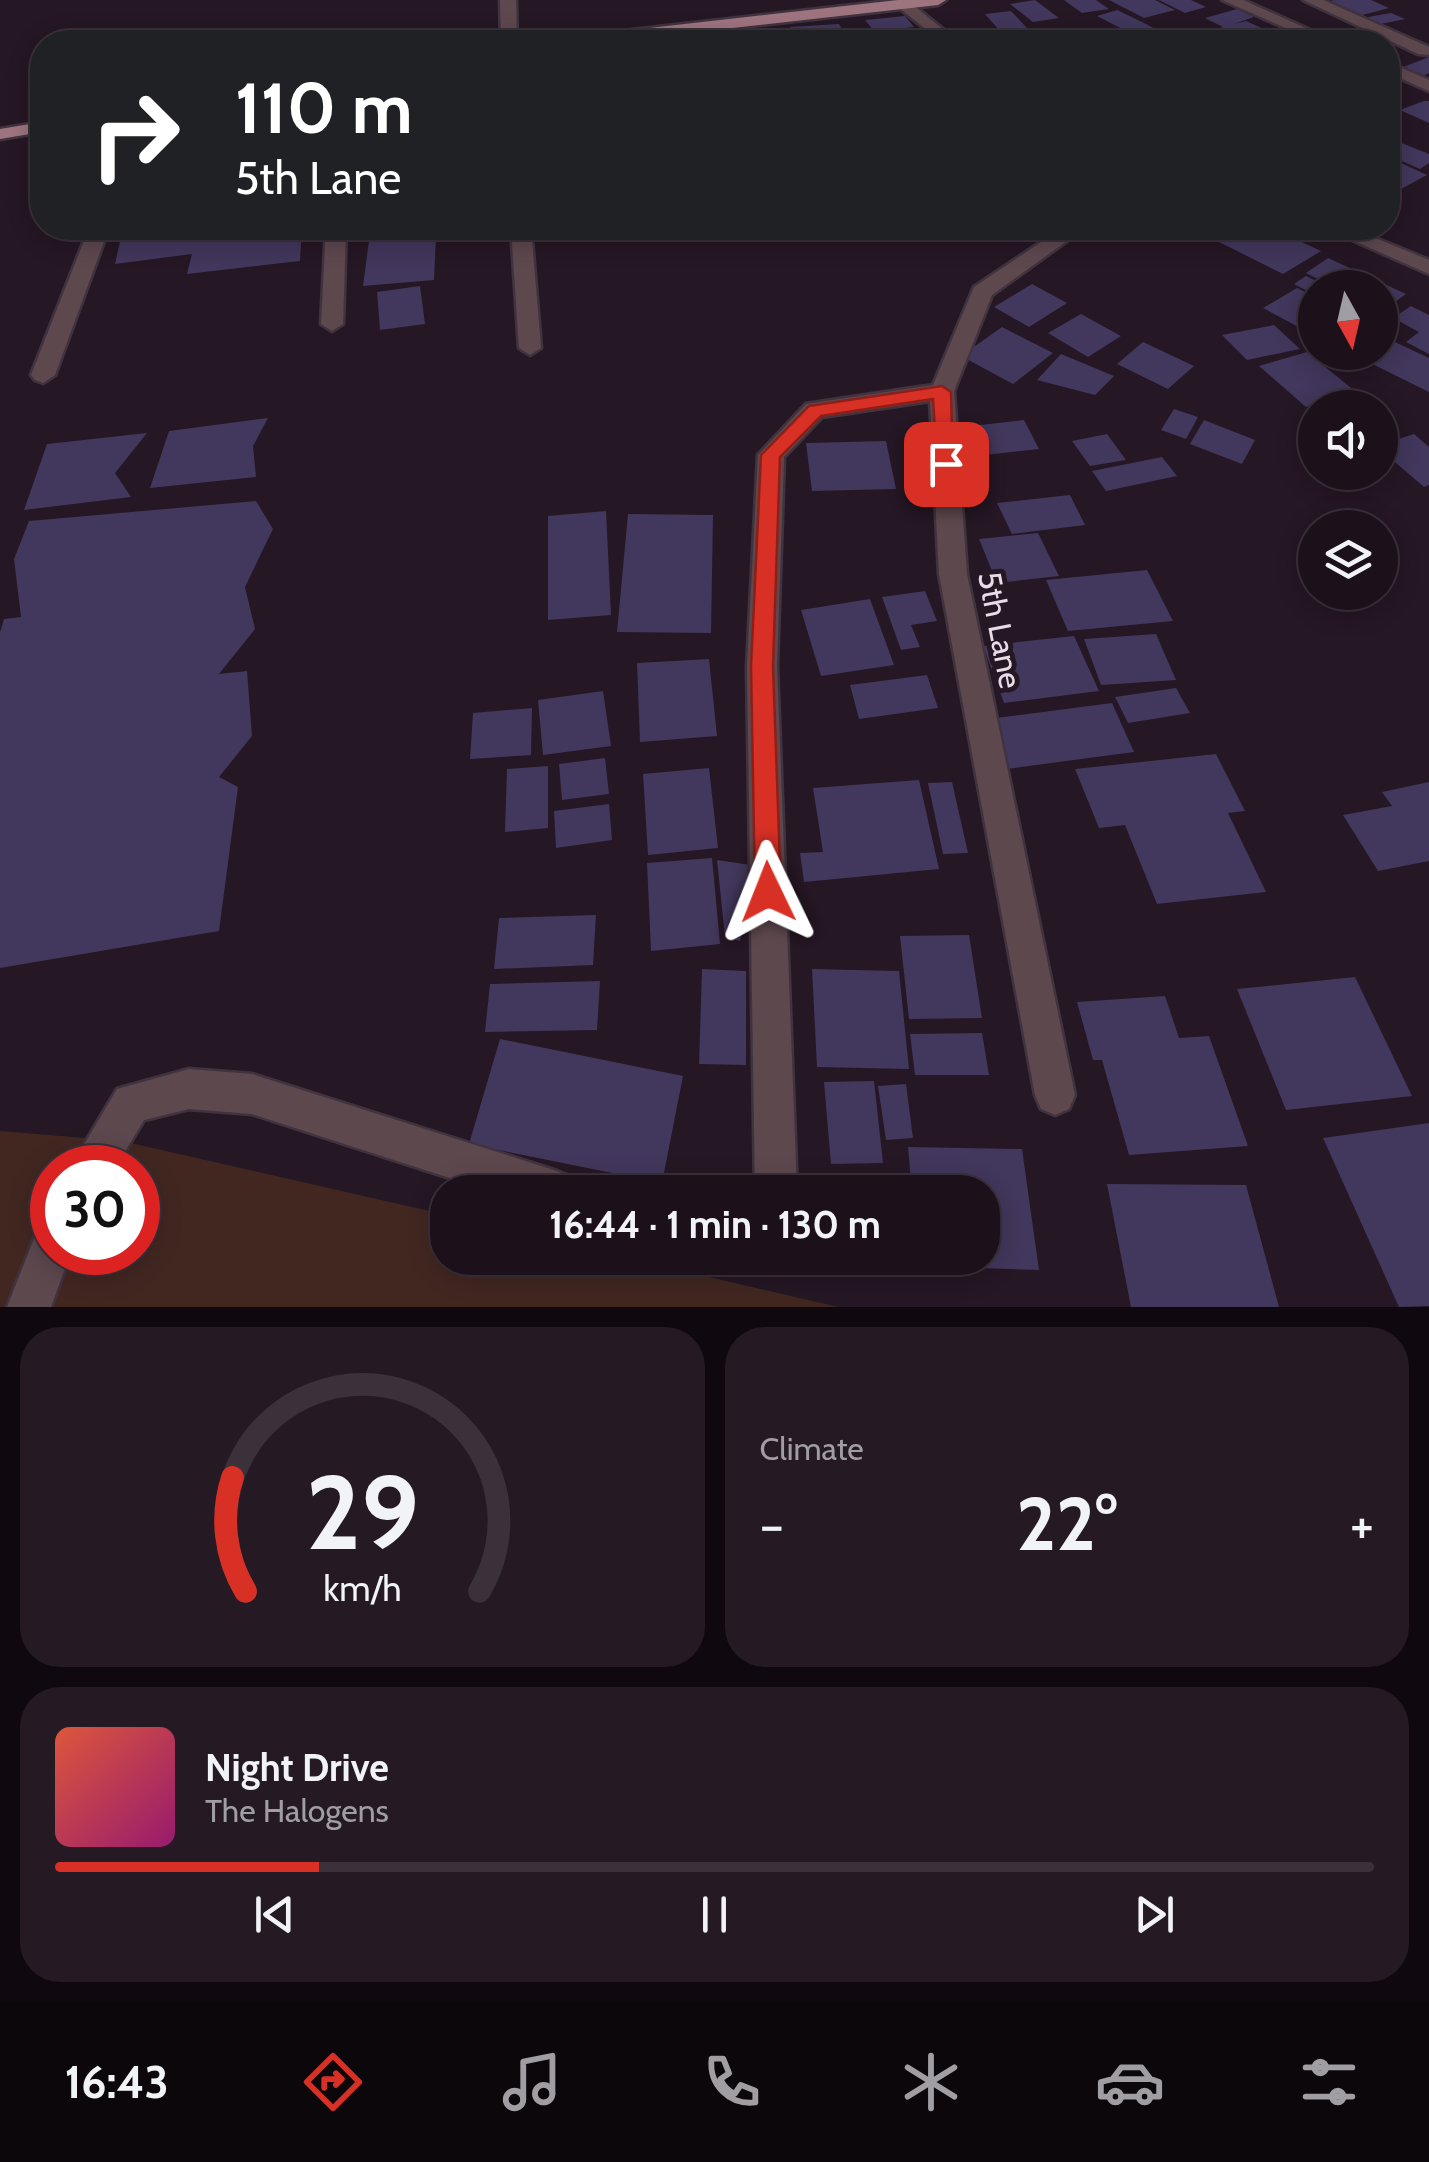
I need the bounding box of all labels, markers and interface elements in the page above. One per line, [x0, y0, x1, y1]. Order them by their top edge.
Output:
text: 110 m [235, 65, 413, 151]
icon: right [70, 70, 200, 200]
text: 5th Lane [235, 151, 401, 205]
north arrow [1298, 270, 1398, 370]
map controls [1298, 270, 1398, 610]
button: sound [1298, 390, 1398, 490]
pin [904, 422, 989, 507]
icon: arrive [919, 437, 974, 492]
button: layers [1298, 510, 1398, 610]
street label: 5th Lane [970, 568, 1031, 692]
position arrow [716, 840, 820, 944]
speed limit sign: 30 [30, 1145, 160, 1275]
text: 16:44 · 1 min · 130 m [549, 1201, 881, 1248]
text: Climate [760, 1429, 864, 1468]
text: 29 [306, 1449, 419, 1575]
text: 22° [1016, 1478, 1117, 1569]
text: − [760, 1491, 784, 1558]
text: + [1350, 1491, 1374, 1558]
text: km/h [323, 1567, 401, 1610]
text: Night Drive [205, 1744, 389, 1791]
text: The Halogens [205, 1791, 389, 1830]
icon: previous [247, 1887, 302, 1942]
icon: pause [687, 1887, 742, 1942]
icon: next [1127, 1887, 1182, 1942]
icon: directions [298, 2047, 368, 2117]
icon: music [497, 2047, 567, 2117]
icon: phone [697, 2047, 767, 2117]
icon: climate [896, 2047, 966, 2117]
icon: car [1095, 2047, 1165, 2117]
icon: filters [1294, 2047, 1364, 2117]
text: 16:43 [65, 2055, 169, 2109]

